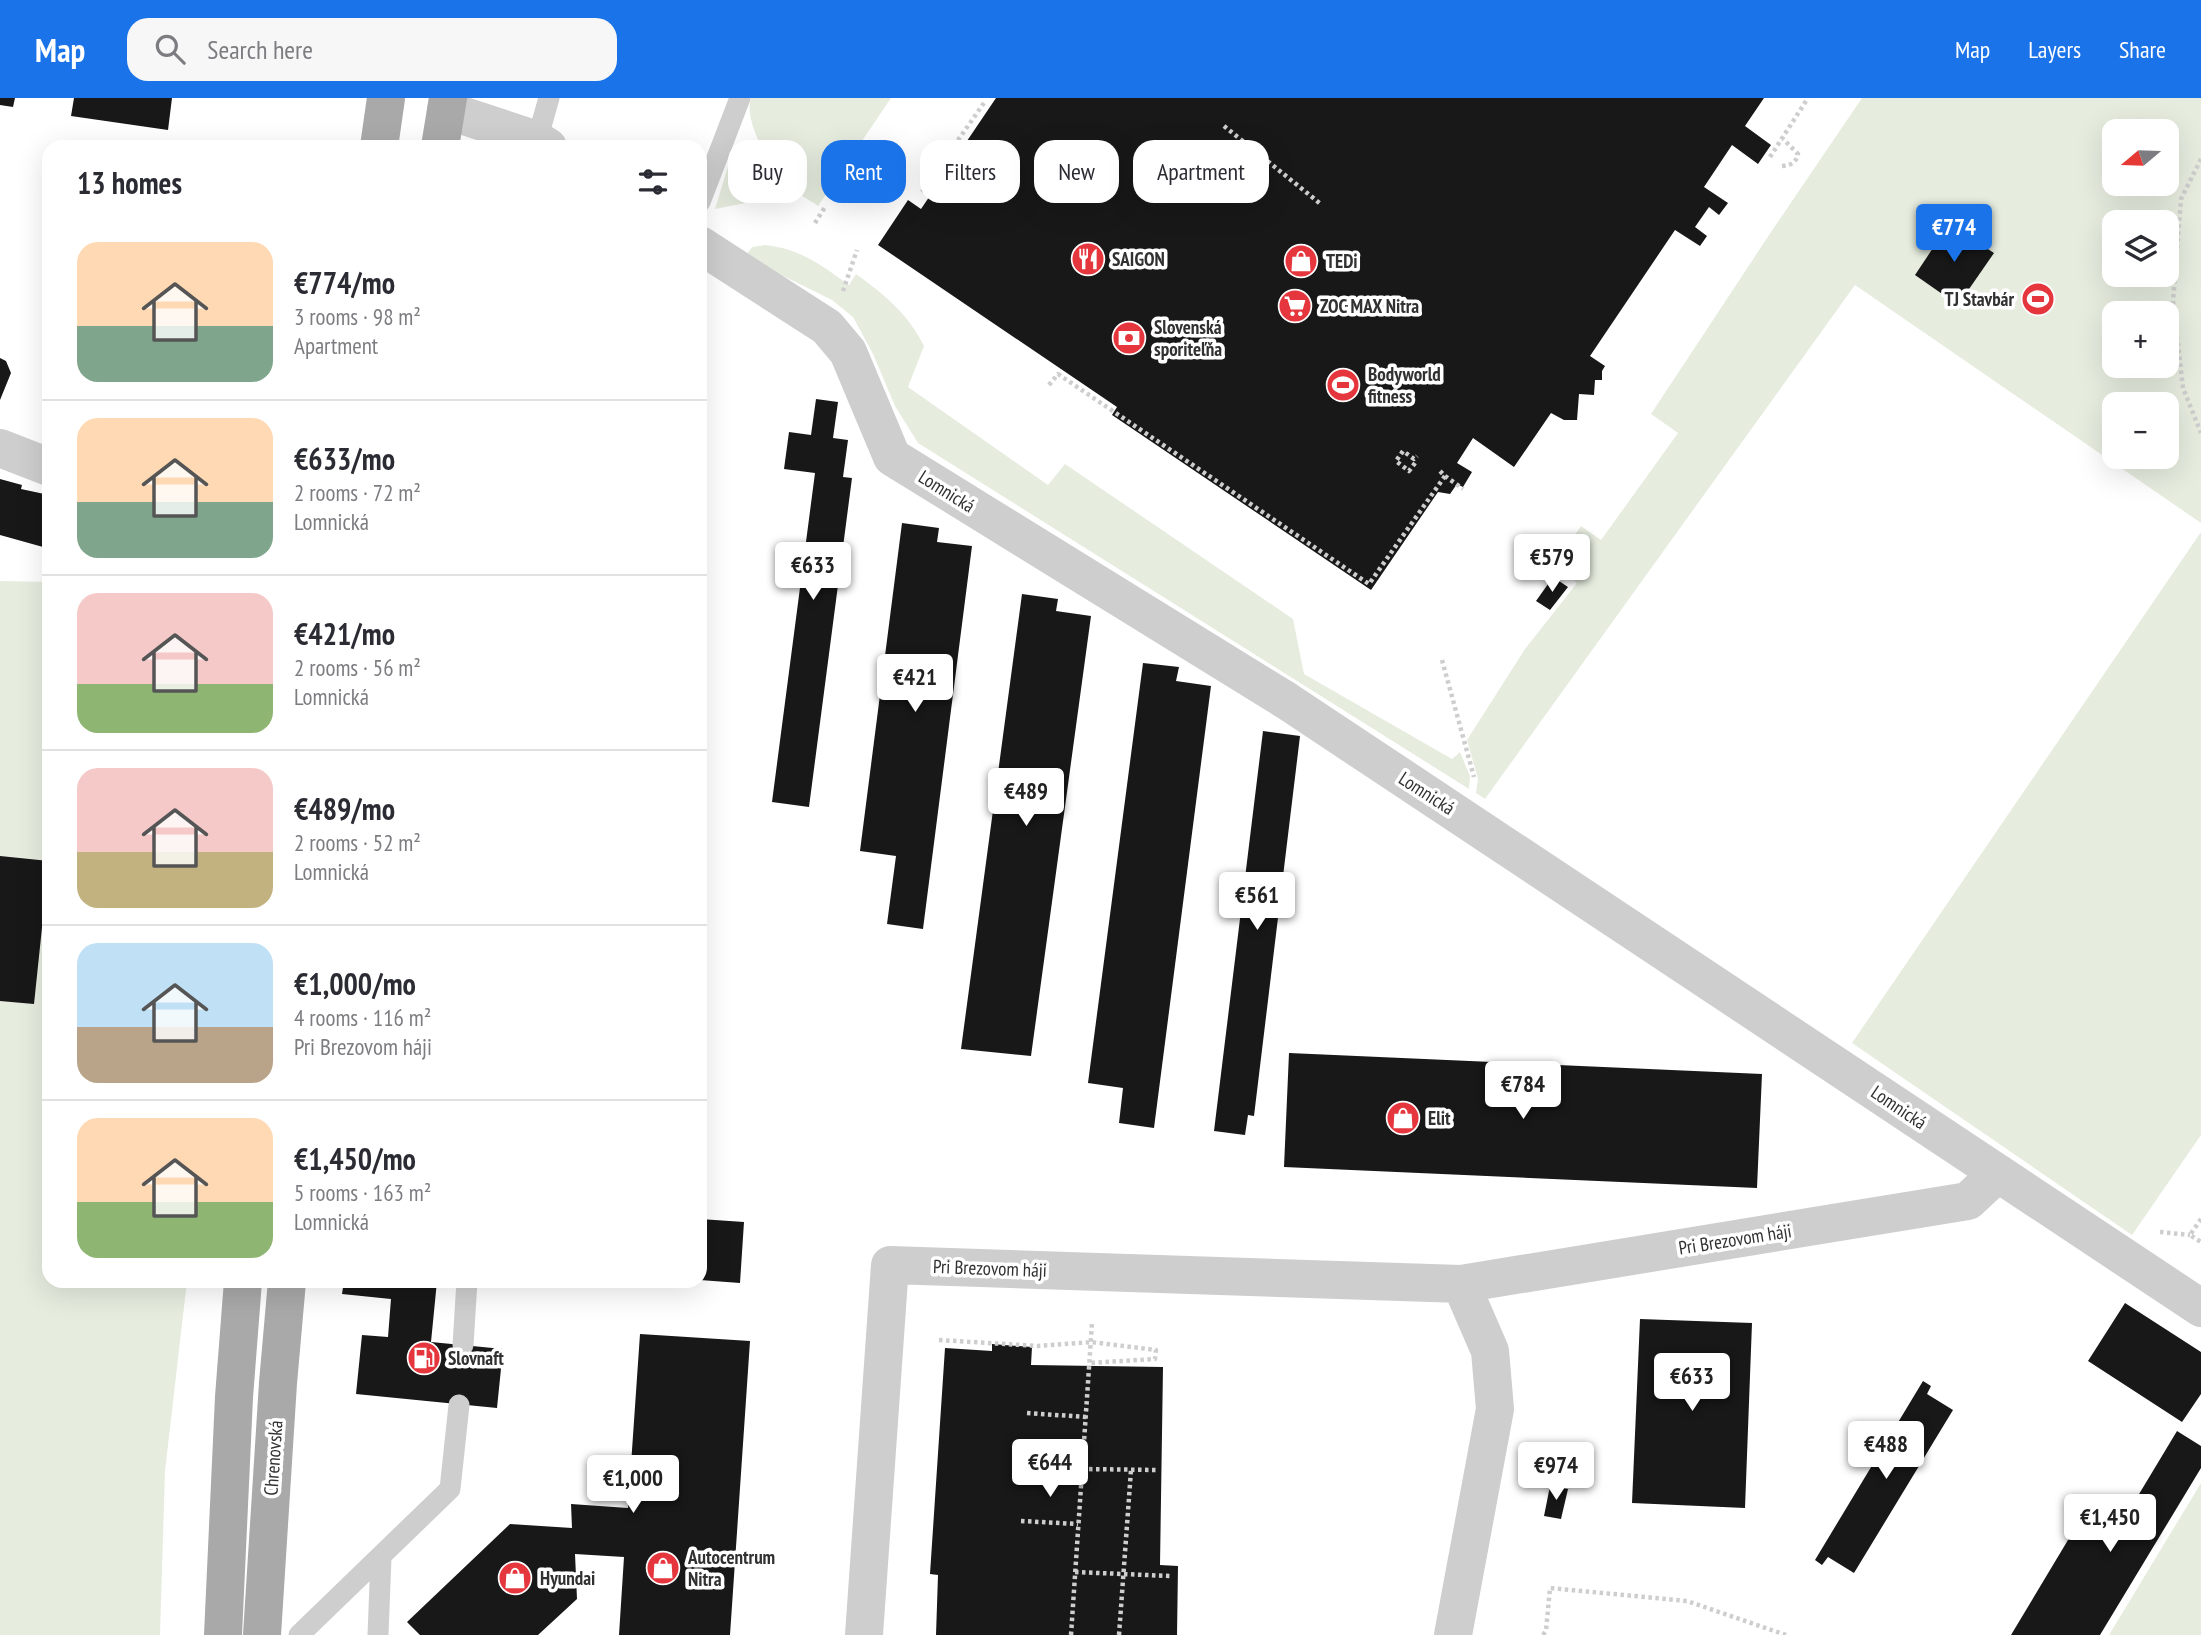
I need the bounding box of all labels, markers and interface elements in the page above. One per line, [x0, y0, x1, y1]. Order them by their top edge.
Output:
search box [127, 18, 617, 81]
text: Map [35, 28, 85, 71]
icon: search [151, 30, 189, 68]
text: Search here [207, 33, 313, 66]
text: Map [1955, 34, 1990, 65]
text: Layers [2028, 34, 2081, 65]
text: Share [2119, 34, 2166, 65]
north arrow [2102, 119, 2179, 196]
map controls [2102, 119, 2179, 469]
chip: Buy [728, 140, 807, 203]
chip: Rent [821, 140, 906, 203]
chip: Filters [920, 140, 1020, 203]
chip: New [1034, 140, 1119, 203]
chip: Apartment [1133, 140, 1269, 203]
text: 13 homes [77, 163, 182, 202]
icon: filters [634, 163, 672, 201]
pin: €774 [1913, 204, 1995, 264]
button: layers [2102, 210, 2179, 287]
text: €774 [1932, 212, 1976, 241]
restaurant icon: SAIGON [1069, 240, 1107, 278]
shop icon: TEDi [1282, 242, 1320, 280]
place label: SAIGON [1112, 247, 1165, 271]
place label: TEDi [1326, 249, 1358, 273]
text: €774/mo [294, 263, 395, 302]
icon: home [133, 270, 217, 354]
sports icon: TJ Stavbár [2019, 280, 2057, 318]
supermarket icon: ZOC MAX Nitra [1276, 287, 1314, 325]
place label: TJ Stavbár [1944, 287, 2014, 311]
place label: ZOC MAX Nitra [1320, 294, 1419, 318]
button: + [2102, 301, 2179, 378]
text: 3 rooms · 98 m² [294, 302, 421, 331]
place label: Slovenská sporiteľňa [1154, 315, 1222, 361]
bank icon: Slovenská sporiteľňa [1110, 319, 1148, 357]
text: Apartment [294, 331, 378, 360]
place label: Bodyworld fitness [1368, 362, 1441, 408]
sports icon: Bodyworld fitness [1324, 366, 1362, 404]
button: − [2102, 392, 2179, 469]
text: €633/mo [294, 439, 395, 478]
icon: home [133, 446, 217, 530]
street label: Lomnická [914, 464, 980, 518]
text: 2 rooms · 72 m² [294, 478, 421, 507]
text: Lomnická [294, 507, 369, 536]
pin: €579 [1511, 534, 1593, 594]
pin: €633 [772, 542, 854, 602]
text: €579 [1530, 542, 1574, 571]
text: €633 [791, 550, 835, 579]
text: €421/mo [294, 614, 395, 653]
icon: home [133, 621, 217, 705]
text: 2 rooms · 56 m² [294, 653, 421, 682]
pin: €421 [874, 654, 956, 714]
text: €421 [893, 662, 937, 691]
text: Lomnická [294, 682, 369, 711]
street label: Lomnická [1395, 766, 1459, 820]
pin: €489 [985, 768, 1067, 828]
text: €489 [1004, 776, 1048, 805]
text: €489/mo [294, 789, 395, 828]
icon: home [133, 796, 217, 880]
text: 2 rooms · 52 m² [294, 828, 421, 857]
text: Lomnická [294, 857, 369, 886]
pin: €561 [1216, 872, 1298, 932]
text: €561 [1235, 880, 1279, 909]
text: €1,000/mo [294, 964, 416, 1003]
icon: home [133, 971, 217, 1055]
text: 4 rooms · 116 m² [294, 1003, 431, 1032]
text: Pri Brezovom háji [294, 1032, 432, 1061]
pin: €784 [1482, 1062, 1564, 1121]
text: €784 [1501, 1069, 1545, 1098]
street label: Lomnická [1867, 1080, 1931, 1134]
shop icon: Elit [1384, 1099, 1422, 1137]
place label: Elit [1428, 1106, 1451, 1130]
text: €1,450/mo [294, 1139, 416, 1178]
icon: home [133, 1146, 217, 1230]
text: 5 rooms · 163 m² [294, 1178, 431, 1207]
text: Lomnická [294, 1207, 369, 1236]
street label: Pri Brezovom háji [1677, 1218, 1793, 1260]
street label: Pri Brezovom háji [933, 1254, 1047, 1282]
fuel station icon: Slovnaft [405, 1339, 443, 1377]
place label: Slovnaft [448, 1346, 504, 1370]
pin: €633 [1651, 1354, 1733, 1413]
text: €633 [1670, 1361, 1714, 1390]
street label: Chrenovská [258, 1420, 288, 1496]
pin: €488 [1845, 1422, 1927, 1481]
text: €488 [1864, 1429, 1908, 1458]
pin: €644 [1009, 1440, 1091, 1499]
pin: €974 [1515, 1442, 1597, 1502]
text: €644 [1028, 1447, 1072, 1476]
text: €974 [1534, 1450, 1578, 1479]
pin: €1,000 [576, 1456, 690, 1515]
text: €1,000 [603, 1463, 663, 1492]
pin: €1,450 [2053, 1494, 2167, 1554]
text: €1,450 [2080, 1502, 2140, 1531]
place label: Autocentrum Nitra [687, 1545, 775, 1591]
shop icon: Autocentrum Nitra [644, 1549, 682, 1587]
shop icon: Hyundai [496, 1559, 534, 1597]
place label: Hyundai [540, 1566, 595, 1590]

